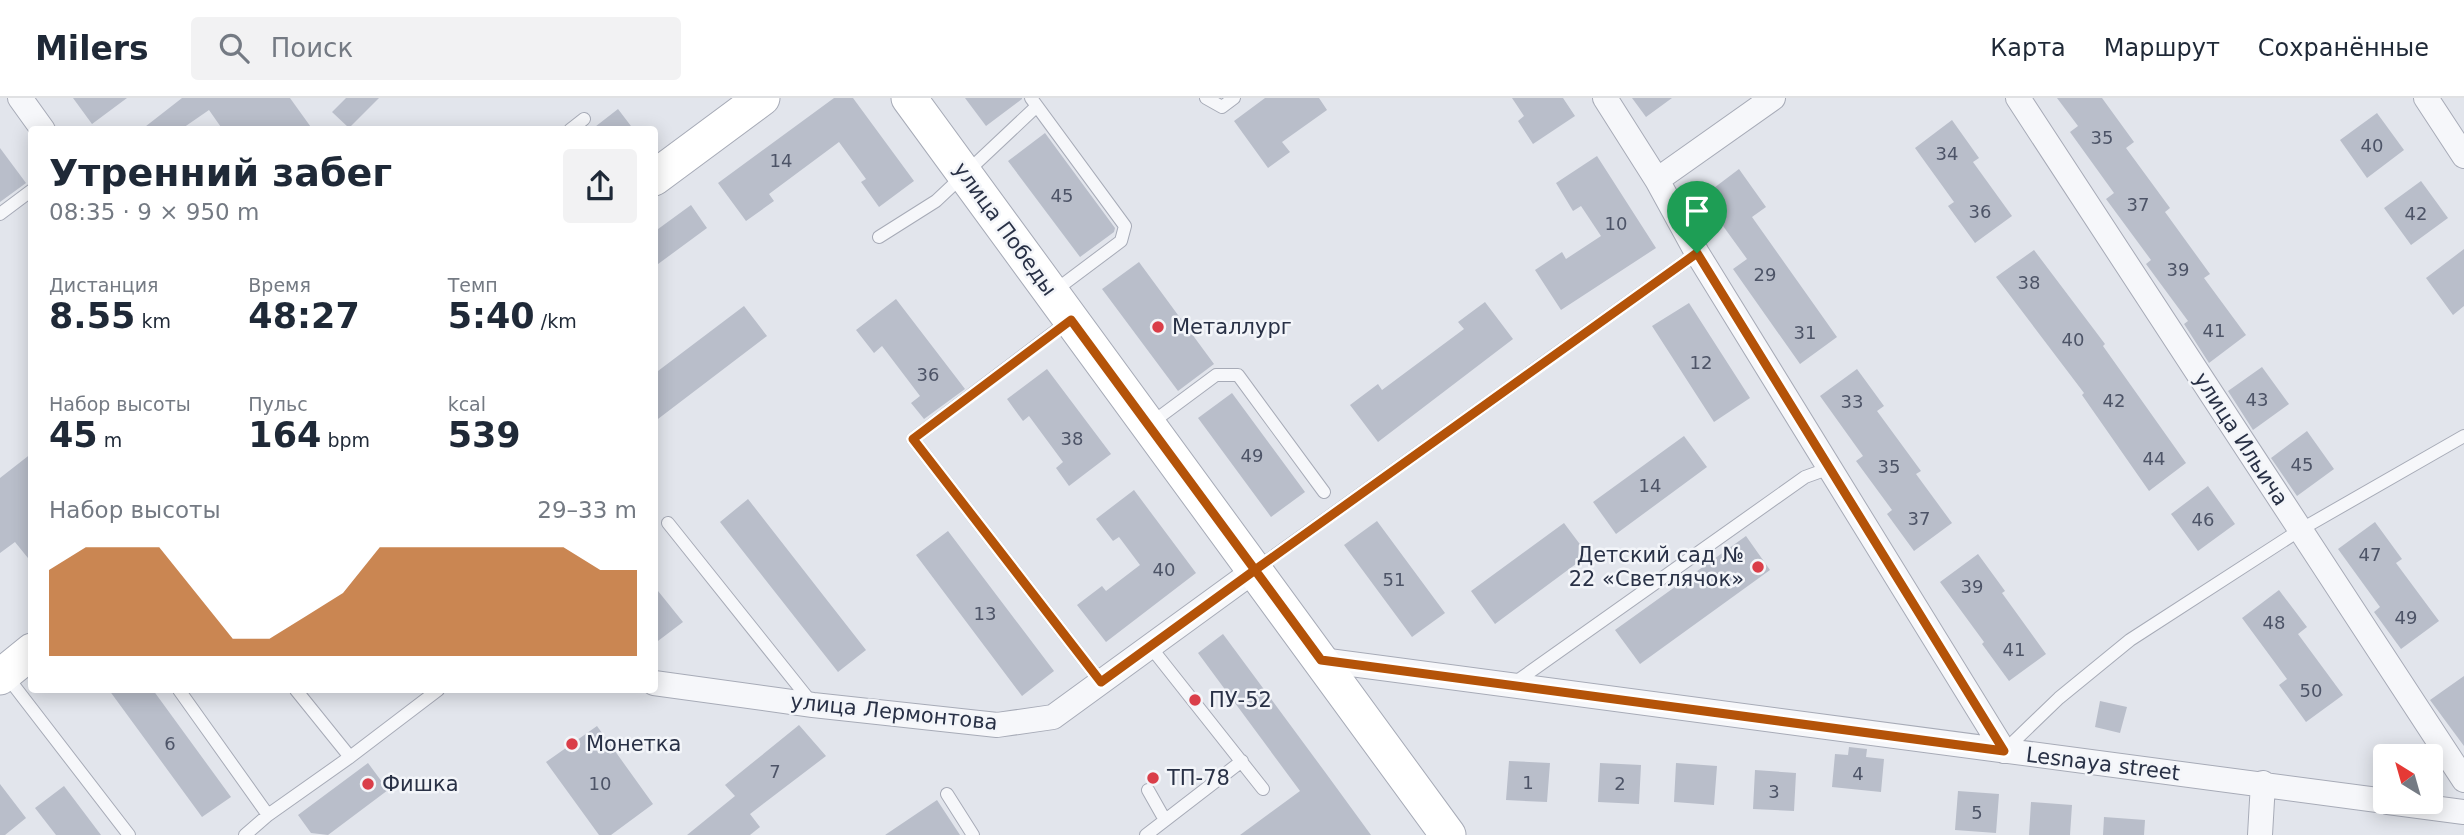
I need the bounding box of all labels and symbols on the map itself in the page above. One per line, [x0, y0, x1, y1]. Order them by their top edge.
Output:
house number: 35 [2091, 127, 2113, 148]
house number: 40 [2361, 135, 2383, 156]
house number: 34 [1936, 143, 1958, 164]
house number: 14 [770, 150, 792, 171]
street label: улица Победы [949, 158, 1061, 300]
pin [1667, 181, 1727, 253]
house number: 45 [1051, 185, 1073, 206]
house number: 37 [2127, 194, 2149, 215]
house number: 36 [1969, 201, 1991, 222]
house number: 42 [2405, 203, 2427, 224]
house number: 10 [1605, 213, 1627, 234]
house number: 39 [2167, 259, 2189, 280]
house number: 29 [1754, 264, 1776, 285]
house number: 38 [2018, 272, 2040, 293]
place label: Металлург [1172, 315, 1292, 339]
marker: Металлург [1150, 319, 1166, 335]
house number: 41 [2203, 320, 2225, 341]
house number: 31 [1794, 322, 1816, 343]
house number: 40 [2062, 329, 2084, 350]
house number: 12 [1690, 352, 1712, 373]
house number: 36 [917, 364, 939, 385]
street label: улица Ильича [2189, 368, 2293, 510]
house number: 43 [2246, 389, 2268, 410]
house number: 42 [2103, 390, 2125, 411]
house number: 33 [1841, 391, 1863, 412]
house number: 38 [1061, 428, 1083, 449]
house number: 49 [1241, 445, 1263, 466]
house number: 44 [2143, 448, 2165, 469]
house number: 45 [2291, 454, 2313, 475]
house number: 35 [1878, 456, 1900, 477]
house number: 14 [1639, 475, 1661, 496]
house number: 37 [1908, 508, 1930, 529]
house number: 46 [2192, 509, 2214, 530]
place label: Детский сад № 22 «Светлячок» [1569, 543, 1744, 591]
house number: 47 [2359, 544, 2381, 565]
house number: 40 [1153, 559, 1175, 580]
marker: Детский сад № 22 «Светлячок» [1750, 559, 1766, 575]
house number: 51 [1383, 569, 1405, 590]
house number: 39 [1961, 576, 1983, 597]
house number: 13 [974, 603, 996, 624]
house number: 49 [2395, 607, 2417, 628]
house number: 48 [2263, 612, 2285, 633]
house number: 41 [2003, 639, 2025, 660]
house number: 50 [2300, 680, 2322, 701]
place label: ПУ-52 [1209, 688, 1272, 712]
street label: улица Лермонтова [789, 689, 999, 735]
marker: ПУ-52 [1187, 692, 1203, 708]
place label: Монетка [586, 732, 681, 756]
house number: 6 [164, 733, 176, 754]
marker: Монетка [564, 736, 580, 752]
street label: Lesnaya street [2025, 743, 2181, 785]
north arrow [2373, 744, 2443, 814]
house number: 7 [769, 761, 781, 782]
house number: 4 [1852, 763, 1864, 784]
place label: ТП-78 [1166, 766, 1230, 790]
marker: ТП-78 [1145, 770, 1161, 786]
place label: Фишка [382, 772, 459, 796]
house number: 1 [1522, 772, 1534, 793]
house number: 10 [589, 773, 611, 794]
house number: 2 [1614, 773, 1626, 794]
marker: Фишка [360, 776, 376, 792]
house number: 3 [1768, 781, 1780, 802]
house number: 5 [1971, 802, 1983, 823]

